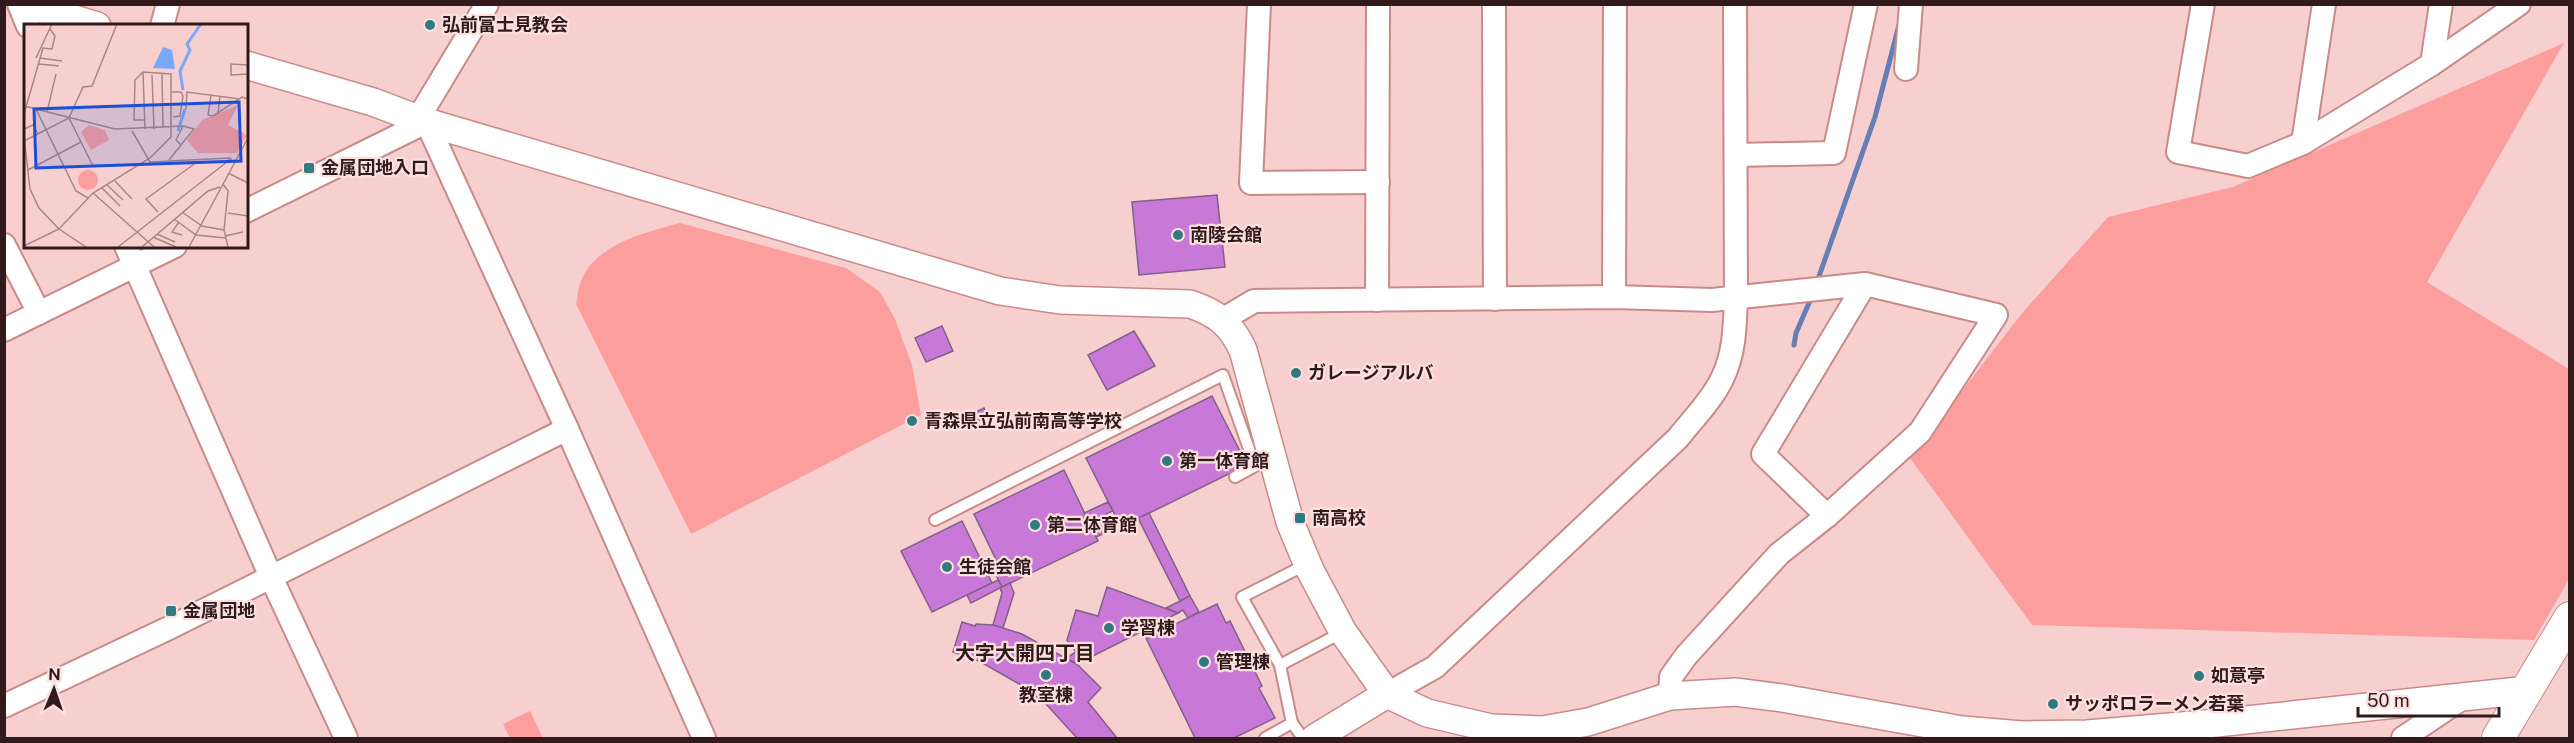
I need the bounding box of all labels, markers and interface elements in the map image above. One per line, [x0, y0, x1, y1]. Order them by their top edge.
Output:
place label: 弘前富士見教会 [442, 14, 568, 35]
marker: 弘前富士見教会 [423, 18, 437, 32]
inset map [24, 24, 248, 248]
place label: 金属団地入口 [321, 157, 429, 178]
marker: 金属団地入口 [302, 161, 316, 175]
place label: 南陵会館 [1190, 224, 1262, 245]
marker: 南陵会館 [1171, 228, 1185, 242]
place label: ガレージアルバ [1308, 362, 1433, 383]
marker: ガレージアルバ [1289, 366, 1303, 380]
place label: 青森県立弘前南高等学校 [924, 410, 1122, 431]
marker: 青森県立弘前南高等学校 [905, 414, 919, 428]
place label: 第一体育館 [1179, 450, 1269, 471]
marker: 第一体育館 [1160, 454, 1174, 468]
place label: 南高校 [1312, 507, 1366, 528]
marker: 南高校 [1293, 511, 1307, 525]
place label: 第二体育館 [1047, 514, 1137, 535]
marker: 第二体育館 [1028, 518, 1042, 532]
place label: 生徒会館 [959, 556, 1031, 577]
marker: 生徒会館 [940, 560, 954, 574]
place label: 金属団地 [183, 600, 255, 621]
marker: 金属団地 [164, 604, 178, 618]
place label: 学習棟 [1121, 617, 1175, 638]
marker: 学習棟 [1102, 621, 1116, 635]
district label: 大字大開四丁目 [955, 641, 1095, 665]
place label: 管理棟 [1216, 651, 1270, 672]
marker: 管理棟 [1197, 655, 1211, 669]
north arrow [24, 659, 84, 719]
text: N [48, 665, 61, 684]
place label: 如意亭 [2211, 665, 2265, 686]
marker: 教室棟 [1039, 668, 1053, 682]
marker: 如意亭 [2192, 669, 2206, 683]
scale bar [2358, 680, 2499, 718]
place label: 教室棟 [1019, 684, 1073, 705]
text: 50 m [2367, 690, 2410, 711]
place label: サッポロラーメン若葉 [2065, 693, 2244, 714]
marker: サッポロラーメン若葉 [2046, 697, 2060, 711]

